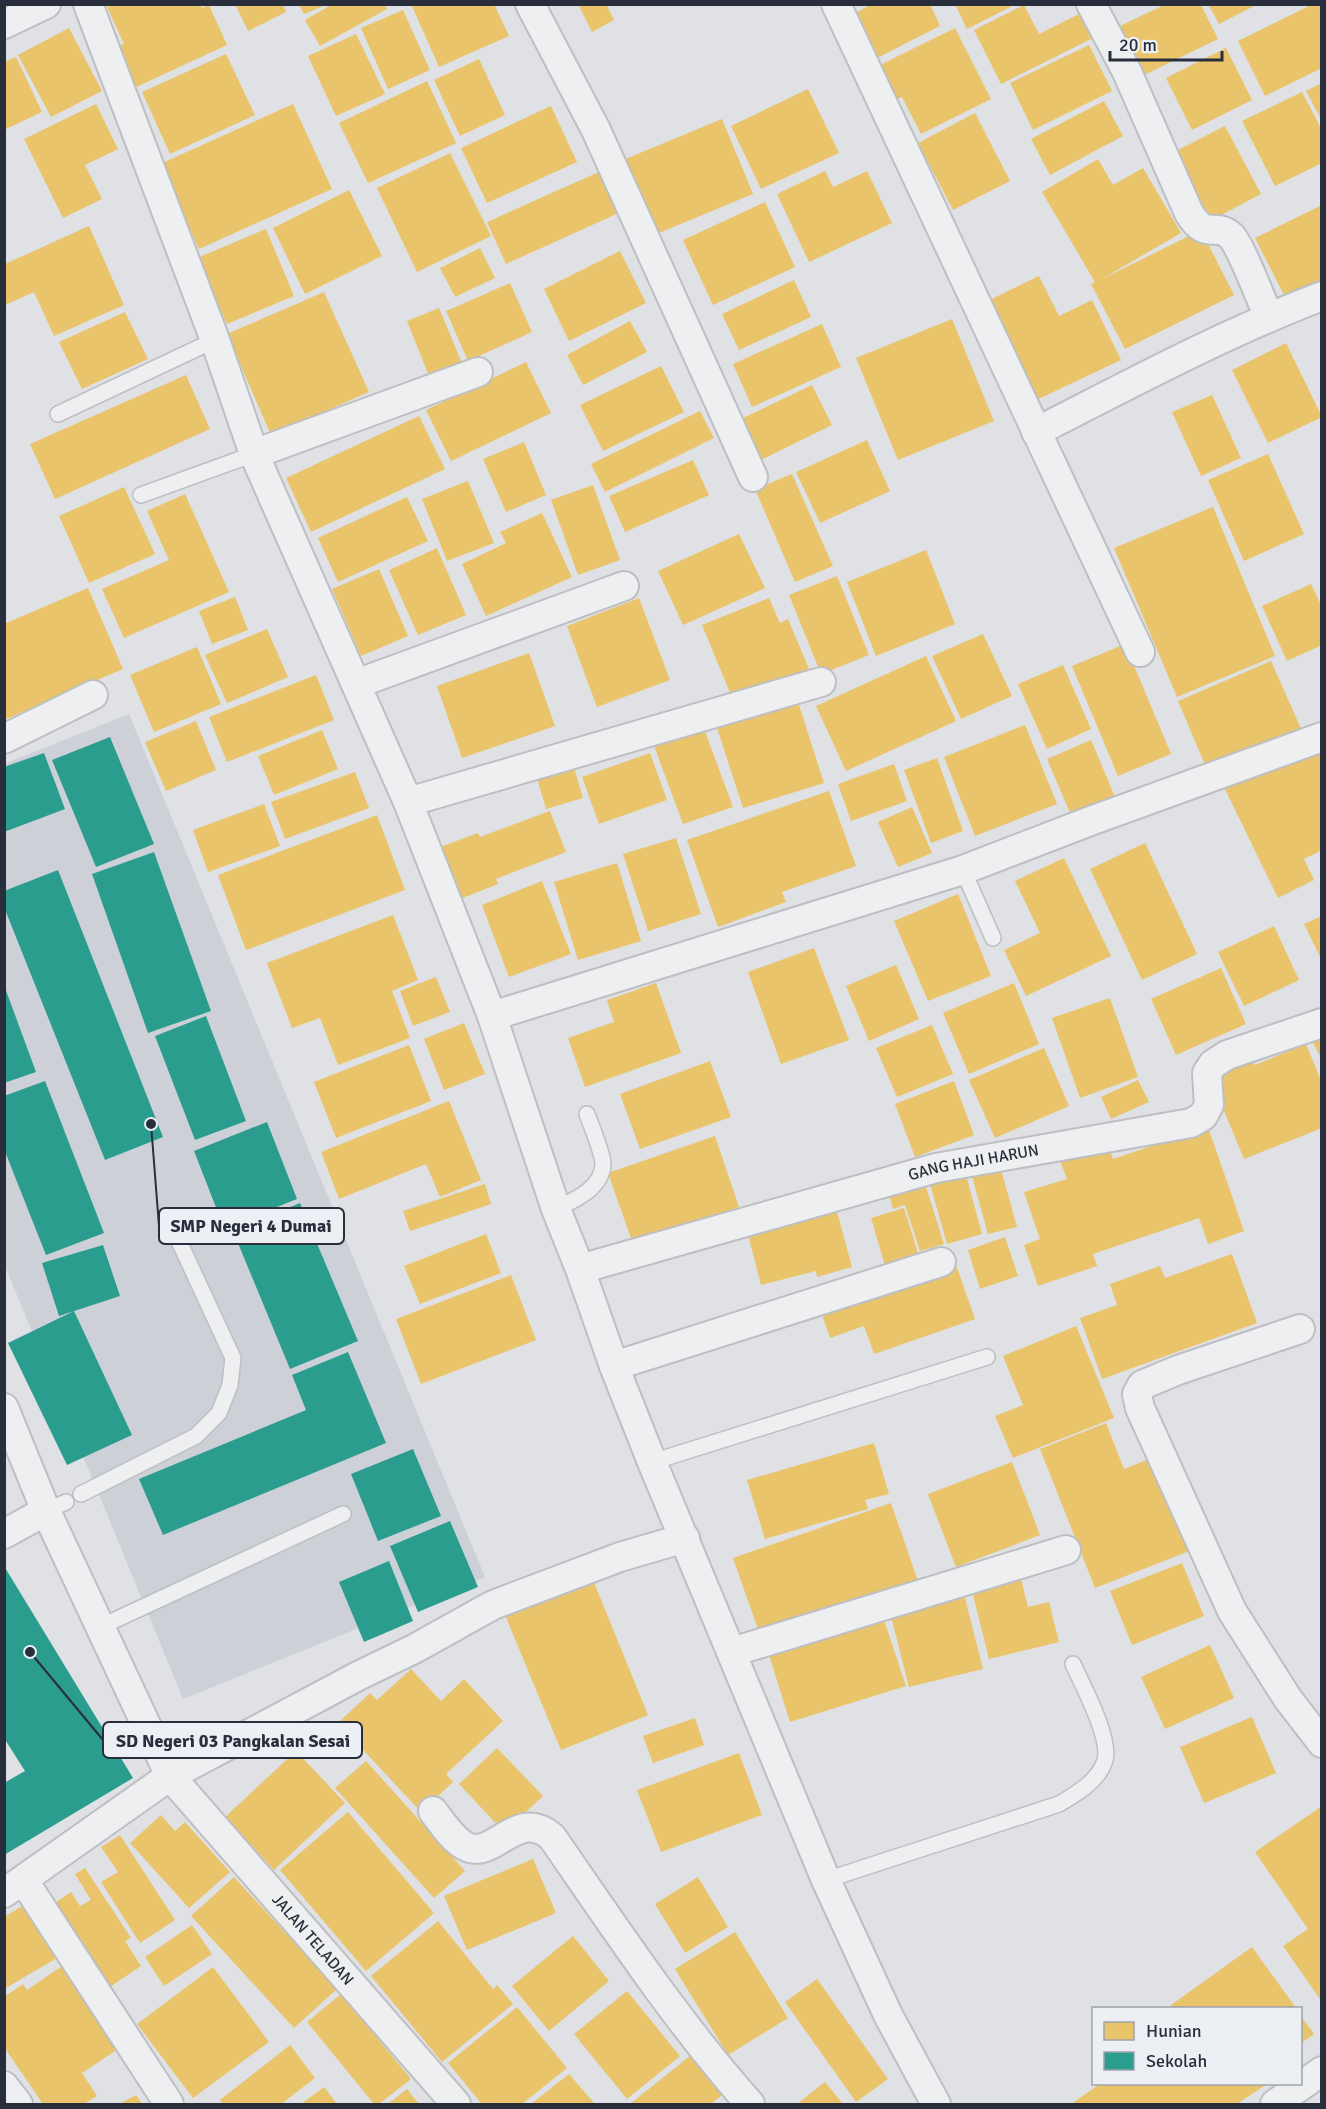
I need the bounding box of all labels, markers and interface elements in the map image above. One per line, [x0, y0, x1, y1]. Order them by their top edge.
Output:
scale bar [1110, 24, 1222, 62]
text: 20 m [1119, 34, 1157, 56]
street label: GANG HAJI HARUN [906, 1140, 1040, 1185]
callout: SMP Negeri 4 Dumai [159, 1208, 344, 1244]
text: SMP Negeri 4 Dumai [170, 1215, 332, 1237]
callout: SD Negeri 03 Pangkalan Sesai [103, 1722, 362, 1758]
text: SD Negeri 03 Pangkalan Sesai [116, 1730, 350, 1752]
street label: JALAN TELADAN [267, 1890, 358, 1990]
legend [1092, 2007, 1302, 2085]
text: Hunian [1146, 2020, 1202, 2042]
text: Sekolah [1146, 2050, 1207, 2072]

